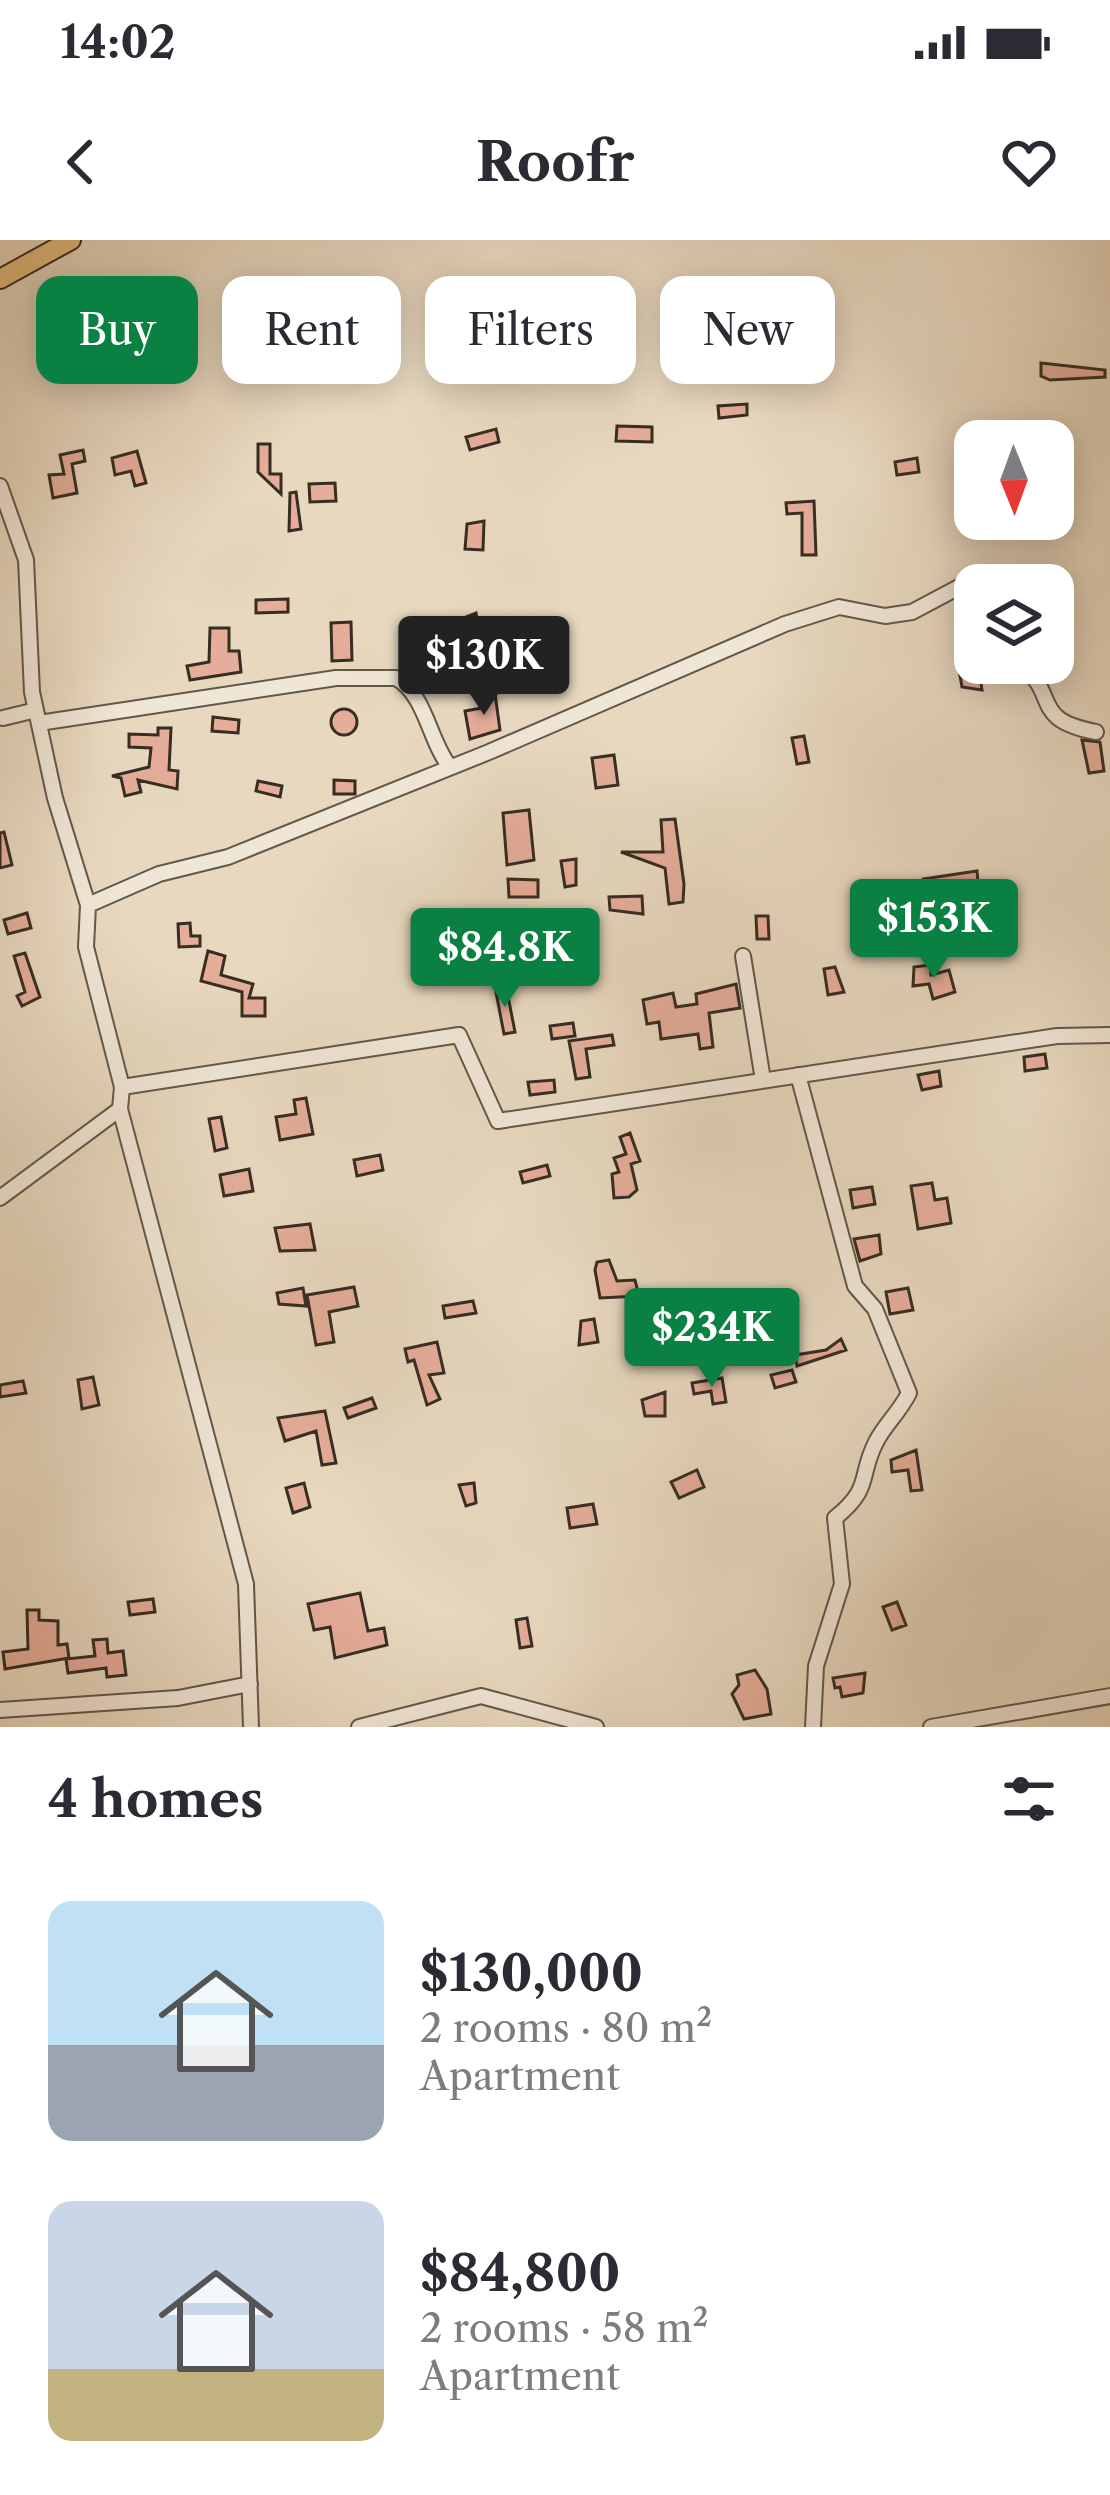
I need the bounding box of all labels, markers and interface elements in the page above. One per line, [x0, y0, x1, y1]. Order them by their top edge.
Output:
text: 14:02 [60, 14, 176, 70]
icon: back [48, 129, 114, 195]
text: Roofr [476, 129, 634, 195]
icon: heart [996, 129, 1062, 195]
chip: Buy [36, 276, 198, 384]
chip: Rent [222, 276, 401, 384]
chip: Filters [425, 276, 636, 384]
chip: New [660, 276, 835, 384]
north arrow [954, 420, 1074, 540]
map controls [954, 420, 1074, 684]
button: layers [954, 564, 1074, 684]
pin: $130K [400, 616, 568, 718]
text: $130K [425, 631, 543, 679]
pin: $153K [850, 879, 1018, 981]
text: $153K [877, 894, 991, 942]
pin: $84.8K [407, 908, 603, 1010]
text: $84.8K [438, 923, 572, 971]
pin: $234K [628, 1288, 796, 1390]
text: $234K [651, 1303, 773, 1351]
icon: filters [996, 1766, 1062, 1832]
text: 4 homes [48, 1768, 263, 1830]
text: $130,000 [420, 1942, 643, 2004]
icon: home [144, 1949, 288, 2093]
text: 2 rooms · 80 m² [420, 2004, 712, 2052]
text: Apartment [420, 2052, 620, 2100]
text: $84,800 [420, 2242, 620, 2304]
icon: home [144, 2249, 288, 2393]
text: 2 rooms · 58 m² [420, 2304, 709, 2352]
text: Apartment [420, 2352, 620, 2400]

